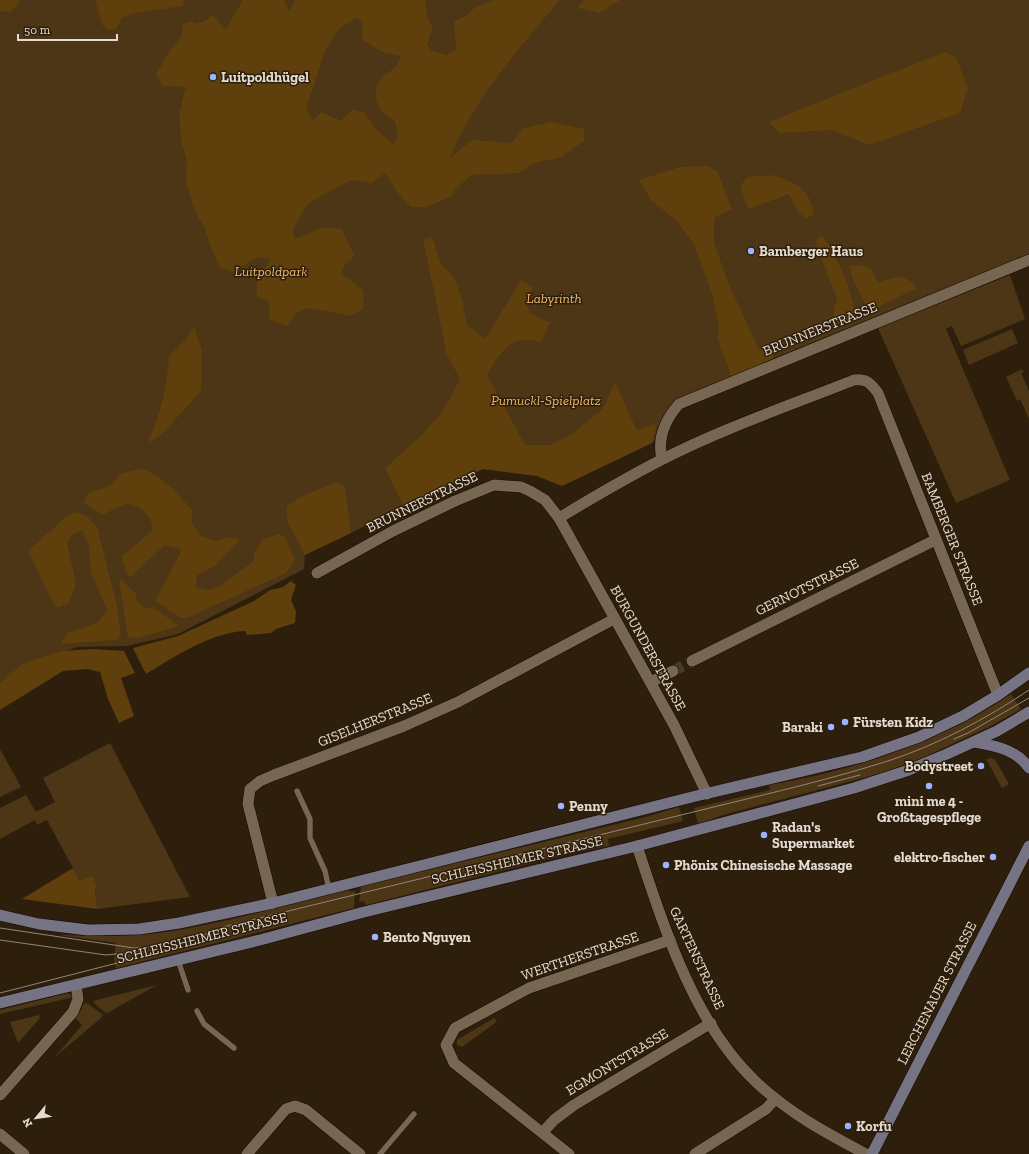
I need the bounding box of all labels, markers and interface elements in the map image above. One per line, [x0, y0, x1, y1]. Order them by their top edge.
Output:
scale bar [18, 16, 117, 42]
text: 50 m [24, 23, 51, 37]
place label: Luitpoldhügel [221, 69, 309, 86]
marker: Luitpoldhügel [208, 72, 218, 82]
place label: Bamberger Haus [759, 243, 864, 260]
marker: Bamberger Haus [746, 246, 756, 256]
park label: Luitpoldpark [235, 263, 307, 280]
park label: Labyrinth [526, 290, 582, 307]
street label: BRUNNERSTRASSE [760, 298, 880, 360]
park label: Pumuckl-Spielplatz [491, 392, 601, 409]
street label: BRUNNERSTRASSE [364, 468, 480, 536]
street label: BAMBERGER STRASSE [918, 470, 986, 608]
street label: GERNOTSTRASSE [753, 555, 861, 619]
street label: BURGUNDERSTRASSE [606, 582, 690, 714]
street label: GISELHERSTRASSE [315, 689, 435, 751]
place label: Fürsten Kidz [853, 714, 934, 731]
marker: Fürsten Kidz [840, 717, 850, 727]
place label: Baraki [782, 719, 823, 736]
marker: Baraki [826, 722, 836, 732]
place label: Bodystreet [905, 758, 973, 775]
marker: Bodystreet [976, 761, 986, 771]
marker: mini me 4 - Großtagespflege [924, 781, 934, 791]
place label: mini me 4 - Großtagespflege [877, 793, 981, 826]
place label: Penny [569, 798, 608, 815]
marker: Penny [556, 801, 566, 811]
place label: Radan's Supermarket [772, 819, 855, 852]
marker: Radan's Supermarket [759, 830, 769, 840]
street label: SCHLEISSHEIMER STRASSE [430, 832, 604, 888]
place label: elektro-fischer [894, 849, 985, 866]
marker: elektro-fischer [988, 852, 998, 862]
place label: Phönix Chinesische Massage [674, 857, 852, 874]
marker: Phönix Chinesische Massage [661, 860, 671, 870]
street label: GARTENSTRASSE [666, 904, 728, 1012]
street label: SCHLEISSHEIMER STRASSE [115, 909, 289, 967]
street label: LERCHENAUER STRASSE [894, 919, 980, 1067]
street label: WERTHERSTRASSE [519, 928, 641, 984]
place label: Bento Nguyen [383, 929, 471, 946]
marker: Bento Nguyen [370, 932, 380, 942]
street label: EGMONTSTRASSE [563, 1025, 671, 1099]
north arrow [16, 1098, 56, 1138]
text: N [20, 1115, 35, 1129]
place label: Korfu [856, 1118, 892, 1135]
marker: Korfu [843, 1121, 853, 1131]

